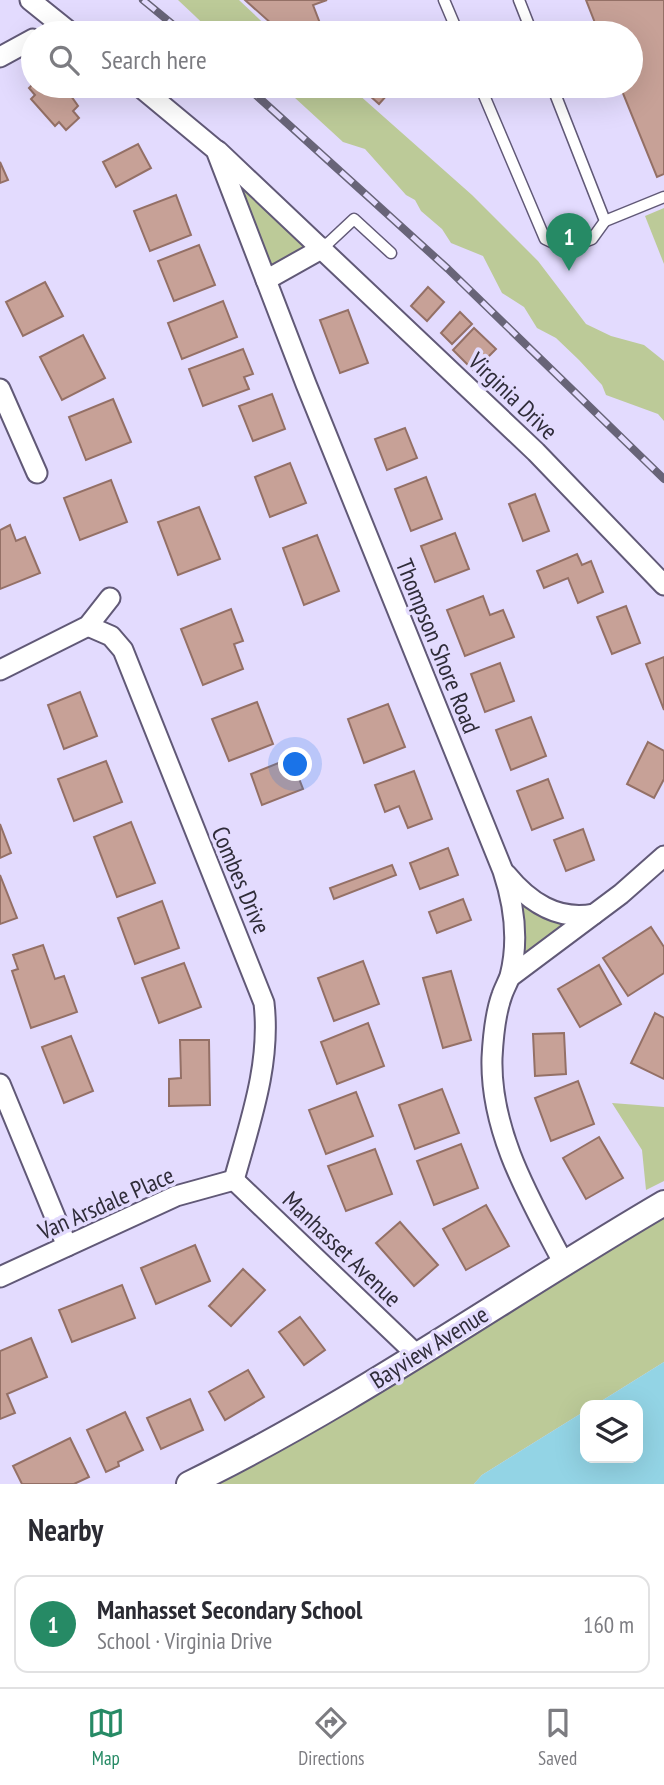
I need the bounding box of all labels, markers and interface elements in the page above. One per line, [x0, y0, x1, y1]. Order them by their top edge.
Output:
search box [21, 21, 643, 98]
icon: search [45, 41, 83, 79]
text: Search here [101, 43, 207, 76]
pin: 1 [546, 213, 592, 271]
street label: Virginia Drive [461, 345, 564, 446]
street label: Thompson Shore Road [389, 554, 487, 738]
your location [278, 747, 312, 781]
street label: Combes Drive [205, 822, 277, 938]
street label: Van Arsdale Place [32, 1159, 179, 1247]
street label: Manhasset Avenue [276, 1185, 408, 1313]
street label: Bayview Avenue [364, 1299, 494, 1395]
map controls [580, 1400, 643, 1463]
button: layers [580, 1400, 643, 1463]
text: Nearby [28, 1510, 103, 1549]
text: Manhasset Secondary School [97, 1593, 362, 1626]
text: 1 [48, 1610, 59, 1639]
text: 160 m [583, 1610, 634, 1639]
text: School · Virginia Drive [97, 1626, 272, 1655]
tab: Map [87, 1704, 125, 1770]
tab: Directions [298, 1704, 364, 1770]
tab: Saved [538, 1704, 577, 1770]

